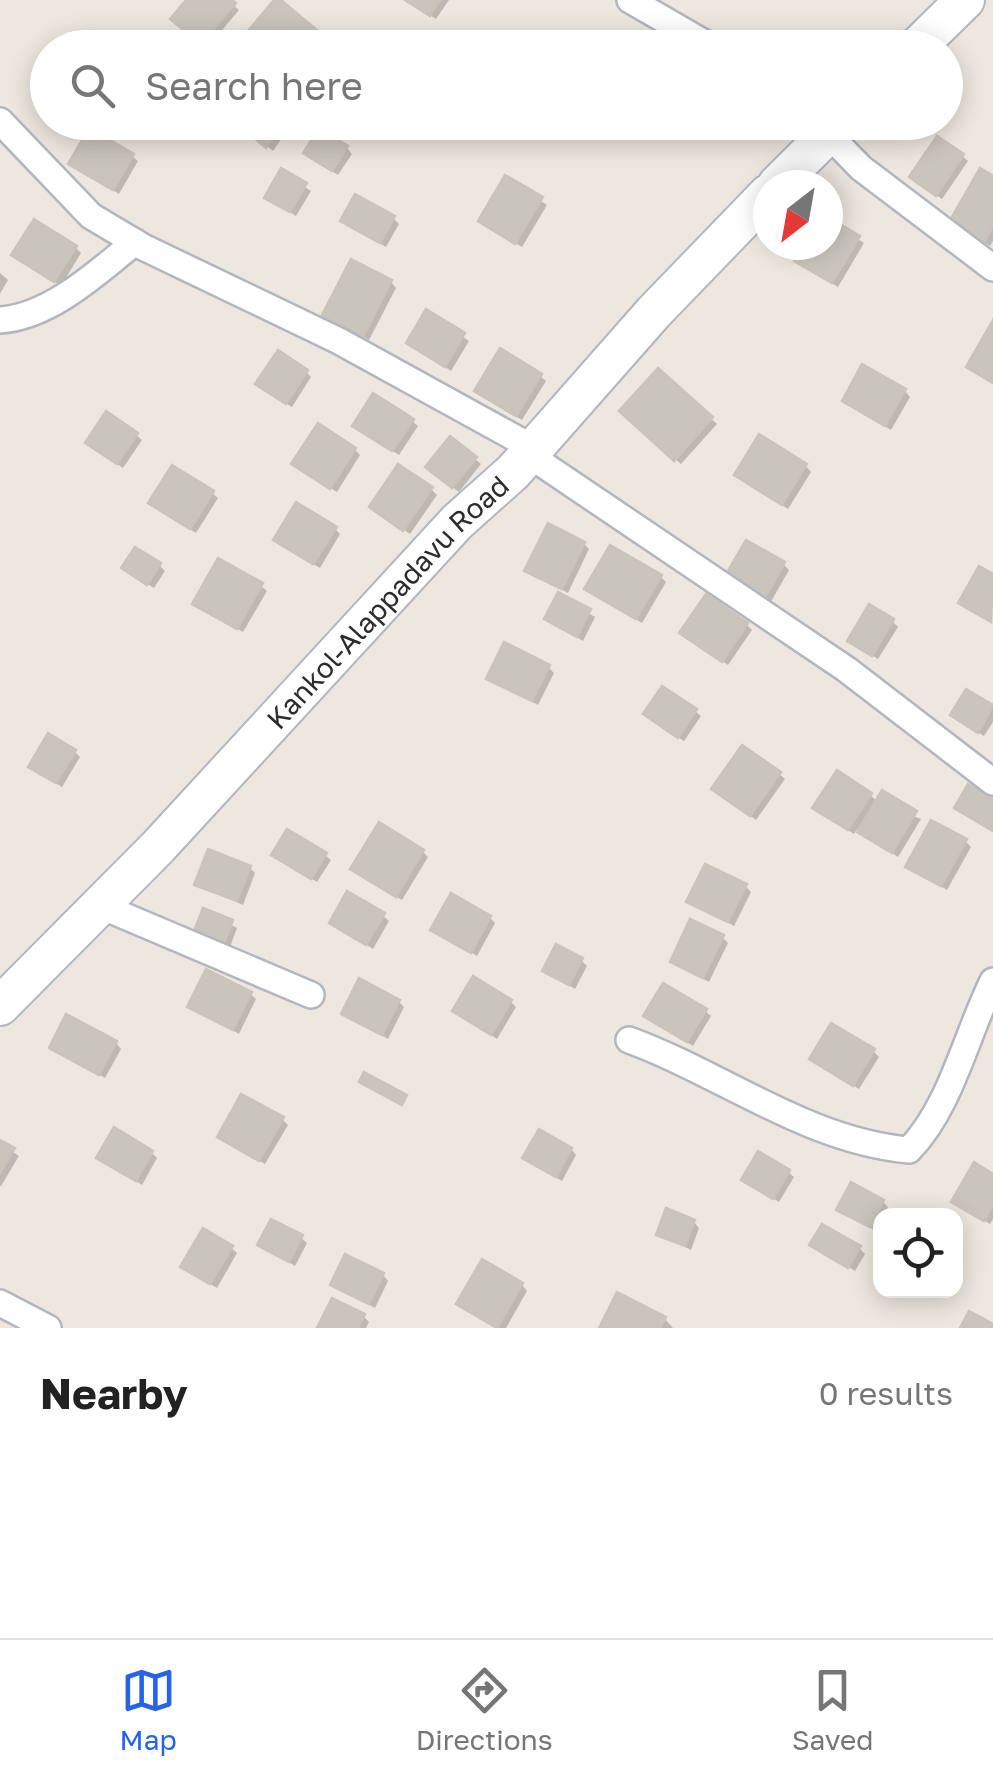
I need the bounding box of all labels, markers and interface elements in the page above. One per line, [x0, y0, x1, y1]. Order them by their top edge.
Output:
search box [30, 30, 963, 140]
icon: search [65, 58, 120, 113]
text: Search here [145, 63, 363, 108]
north arrow [753, 170, 843, 260]
street label: Kankol-Alappadavu Road [259, 468, 515, 735]
map controls [873, 1208, 963, 1298]
button: locate [873, 1208, 963, 1298]
text: Nearby [40, 1368, 188, 1418]
text: 0 results [819, 1374, 953, 1412]
tab: Map [120, 1663, 177, 1756]
tab: Directions [416, 1663, 553, 1756]
tab: Saved [792, 1663, 873, 1756]

